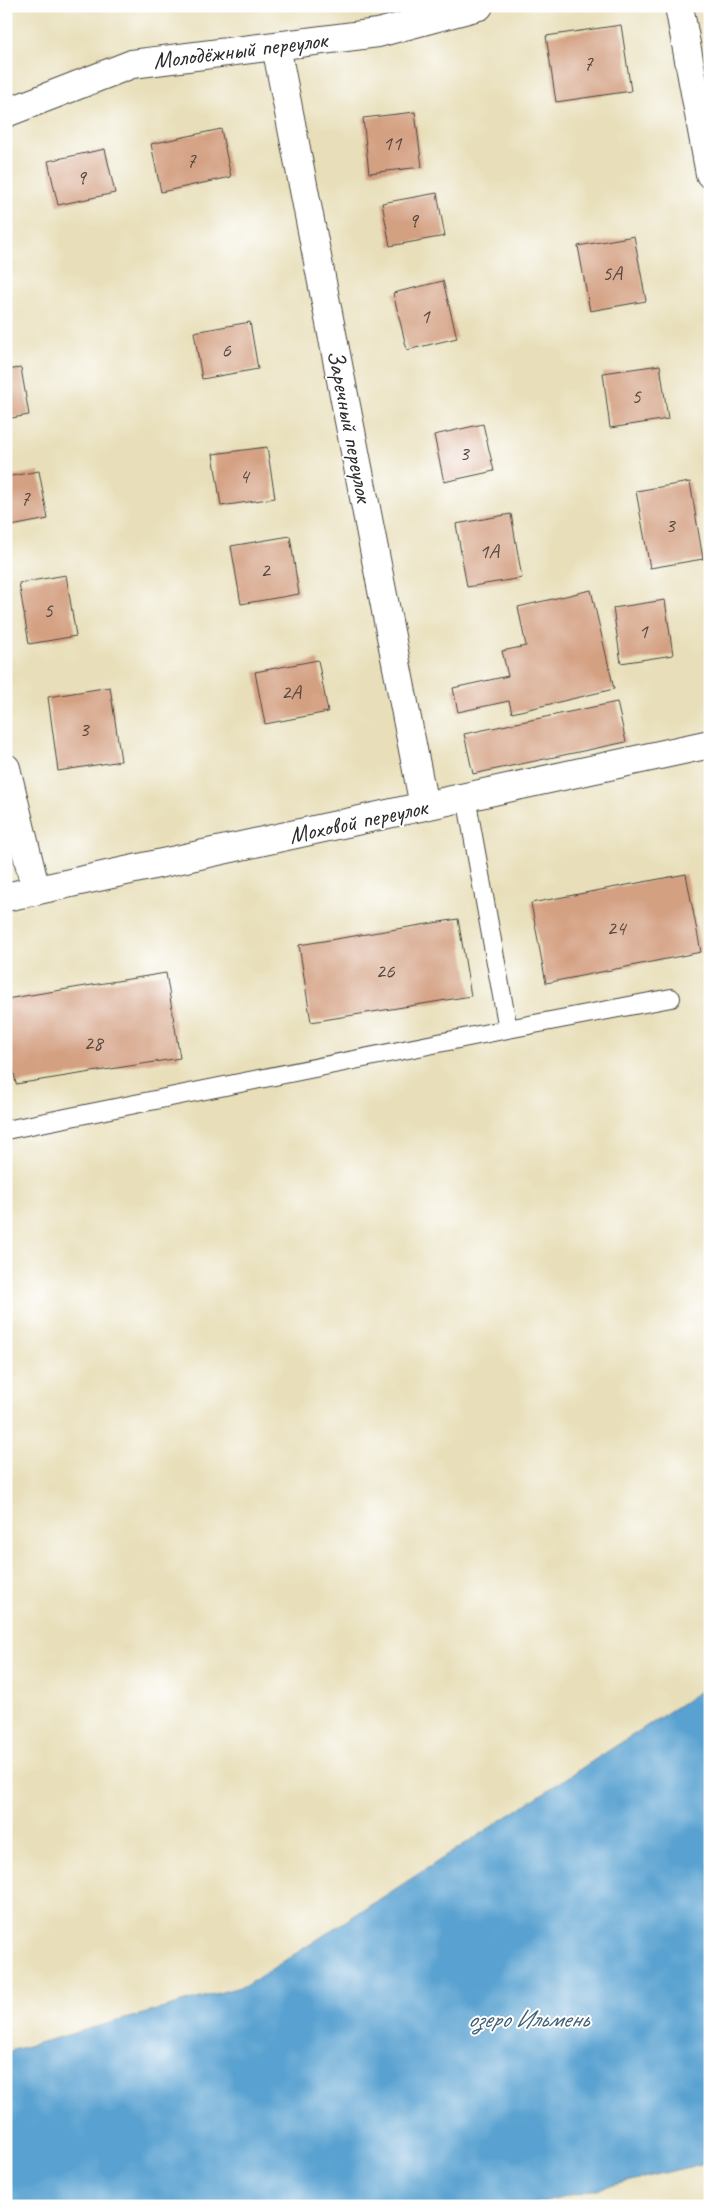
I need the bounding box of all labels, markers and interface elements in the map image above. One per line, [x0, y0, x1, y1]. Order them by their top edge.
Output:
street label: Молодёжный переулок [151, 24, 331, 76]
house number: 7 [583, 50, 594, 76]
house number: 11 [383, 130, 403, 156]
house number: 7 [186, 147, 197, 173]
house number: 9 [76, 164, 87, 190]
house number: 9 [408, 207, 419, 233]
house number: 5А [602, 260, 623, 286]
house number: 1 [420, 303, 431, 329]
house number: 6 [221, 337, 231, 363]
street label: Заречный переулок [321, 347, 380, 507]
house number: 5 [631, 383, 642, 409]
house number: 3 [459, 440, 470, 466]
house number: 4 [239, 463, 251, 489]
house number: 7 [20, 485, 31, 511]
house number: 3 [665, 512, 676, 538]
house number: 1А [479, 538, 500, 564]
house number: 2 [260, 557, 271, 583]
house number: 5 [43, 597, 54, 623]
house number: 1 [638, 618, 649, 644]
house number: 2А [281, 679, 302, 705]
house number: 3 [79, 716, 90, 742]
street label: Моховой переулок [286, 791, 432, 850]
house number: 24 [607, 915, 628, 941]
house number: 26 [376, 958, 395, 984]
house number: 28 [84, 1030, 105, 1056]
water label: озеро Ильмень [467, 2003, 591, 2035]

